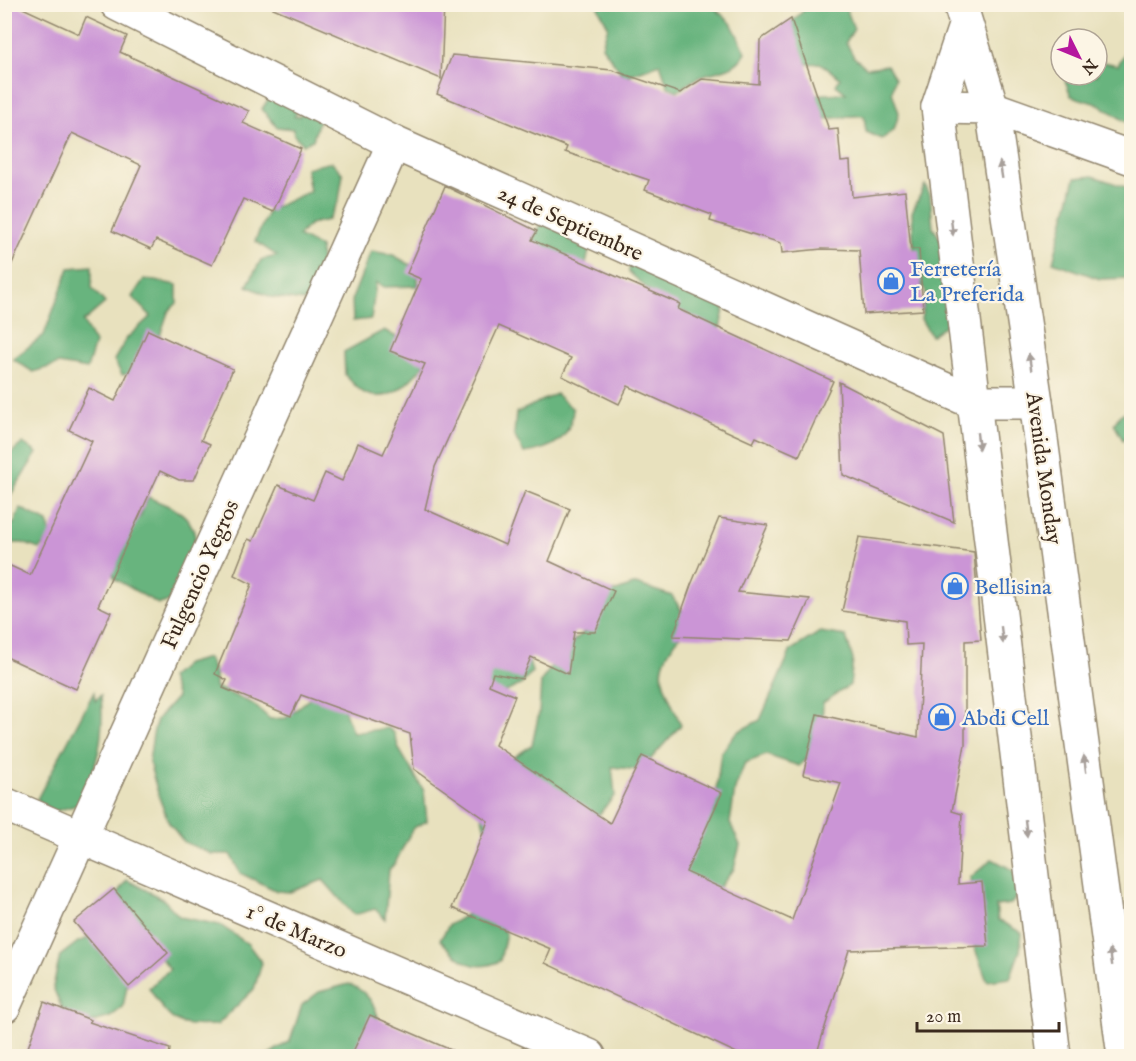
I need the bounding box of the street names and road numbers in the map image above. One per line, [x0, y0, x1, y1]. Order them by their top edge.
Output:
street label: 24 de Septiembre [493, 179, 647, 268]
street label: Avenida Monday [1018, 389, 1068, 546]
street label: Fulgencio Yegros [155, 496, 246, 654]
street label: 1° de Marzo [242, 898, 351, 966]

